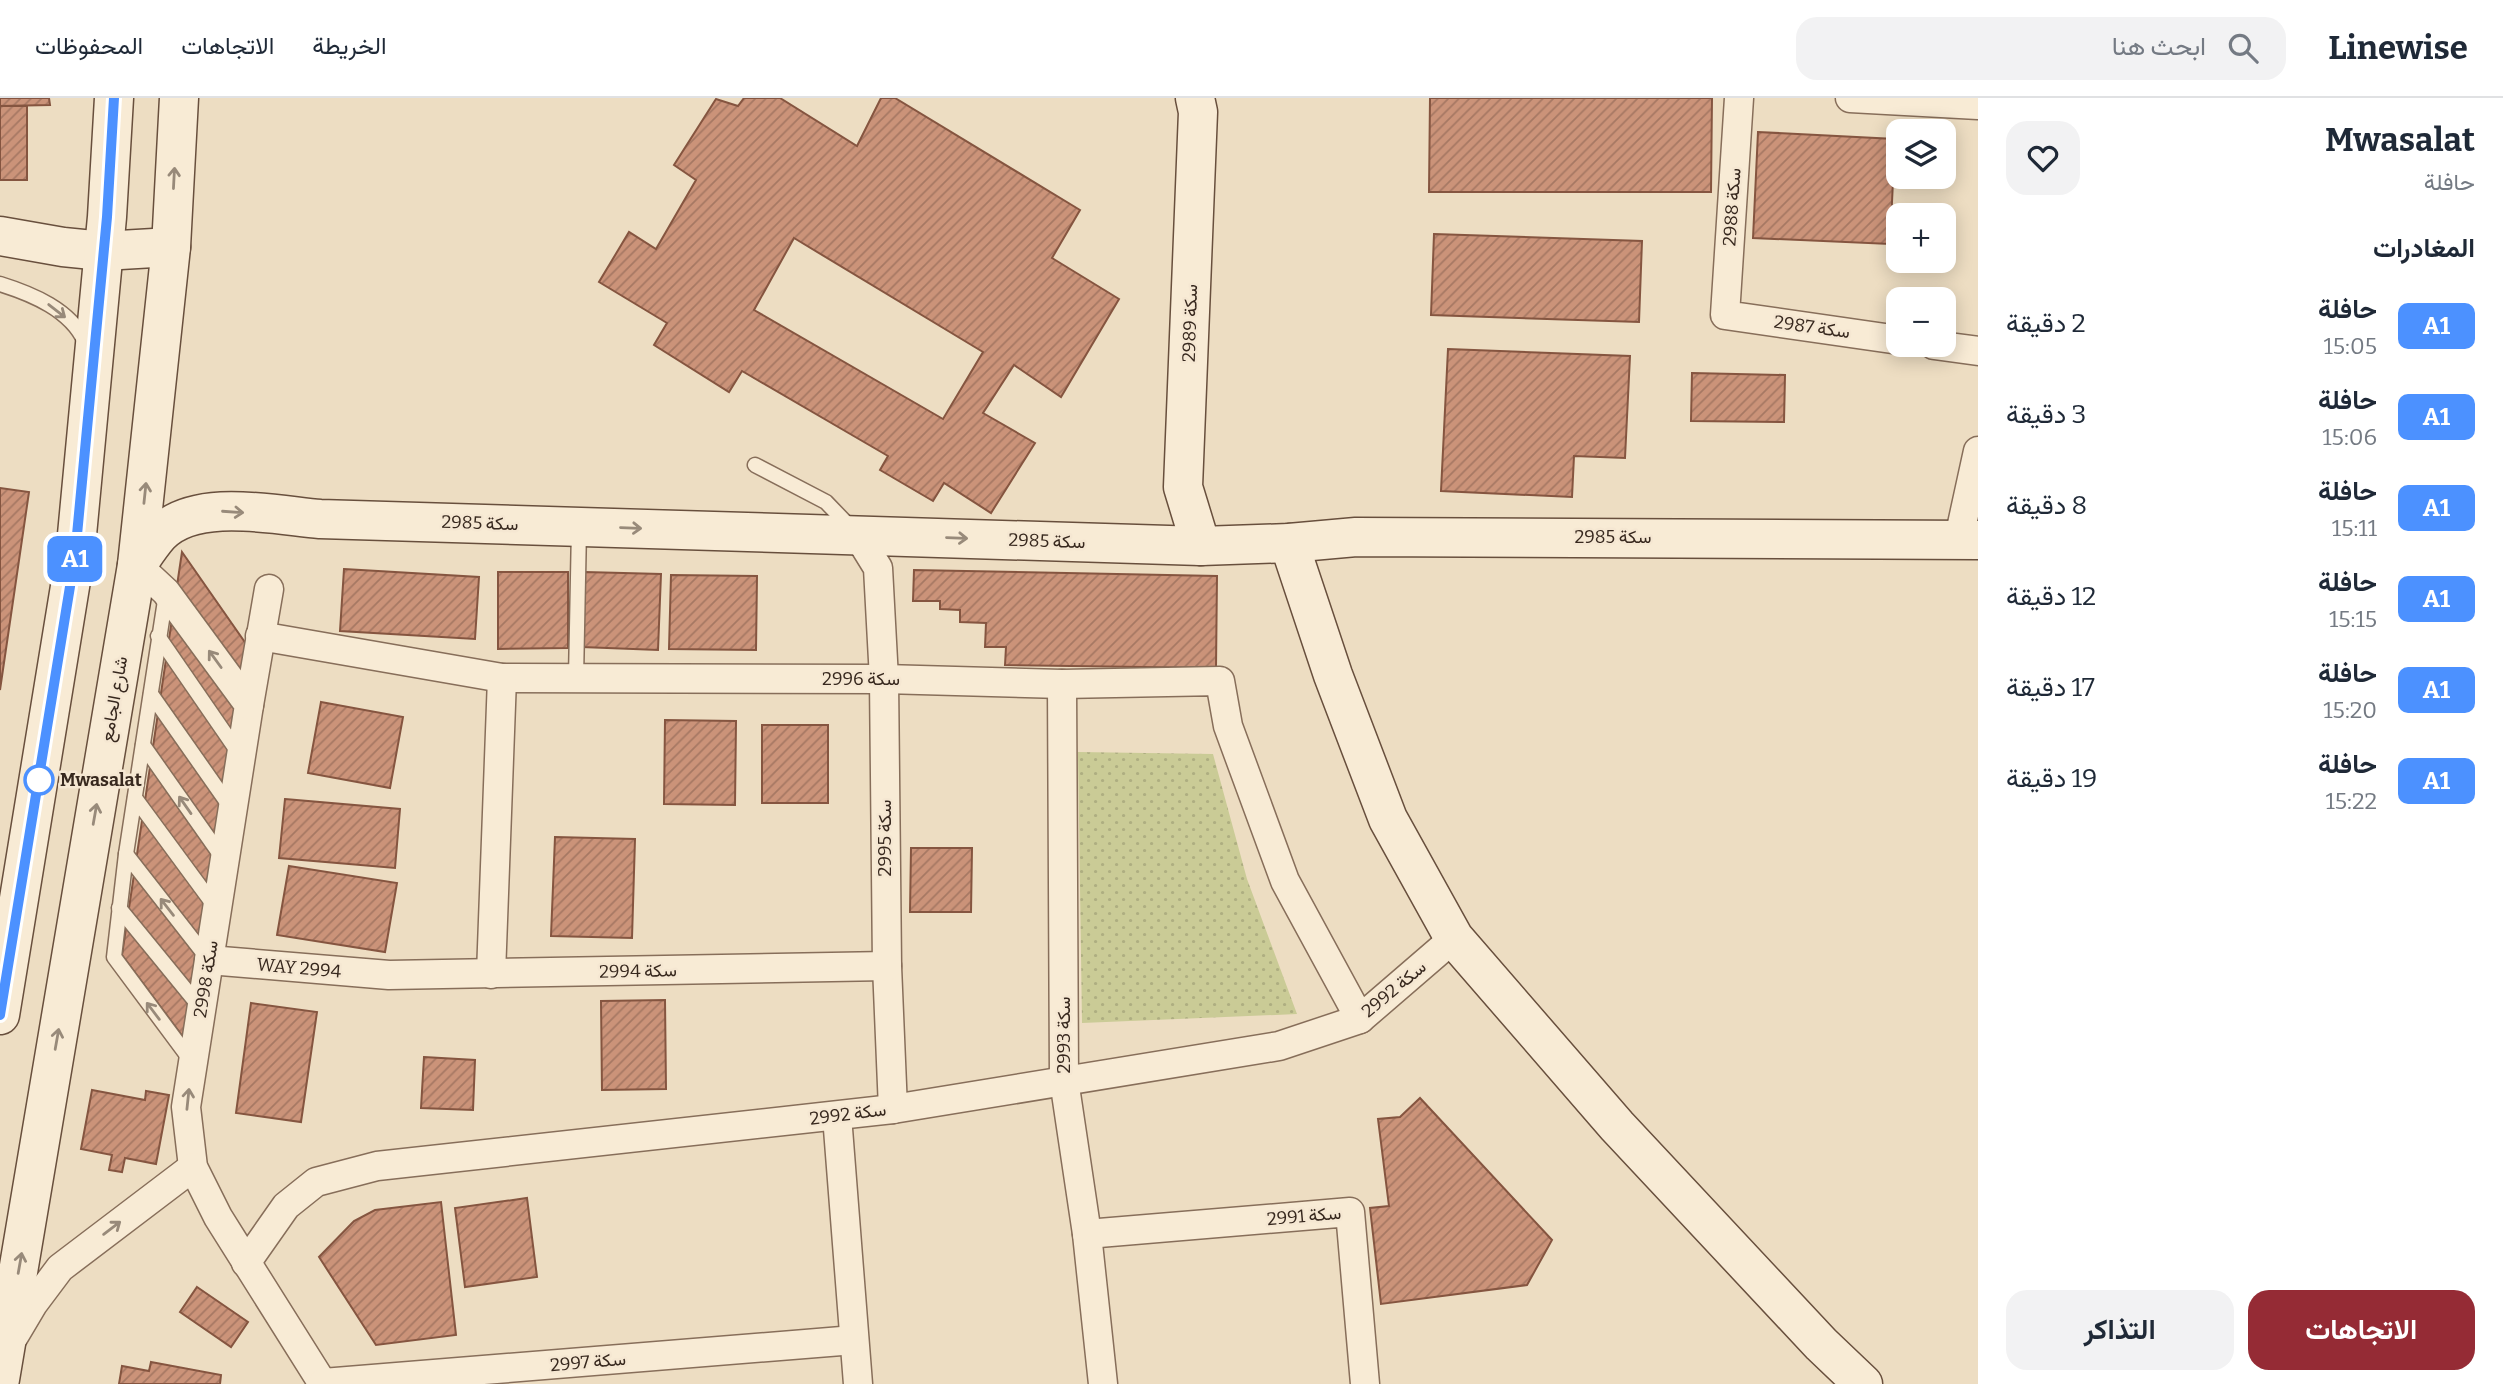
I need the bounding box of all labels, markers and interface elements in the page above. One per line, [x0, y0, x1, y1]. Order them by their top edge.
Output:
search box [1796, 17, 2286, 80]
text: Linewise [2328, 28, 2468, 68]
icon: search [2224, 29, 2262, 67]
text: ابحث هنا [2112, 31, 2206, 62]
text: المحفوظات [35, 32, 143, 60]
text: الاتجاهات [181, 32, 274, 60]
text: الخريطة [312, 32, 387, 60]
map controls [1886, 119, 1956, 357]
button: layers [1886, 119, 1956, 189]
text: Mwasalat [2325, 120, 2475, 160]
button: heart [2006, 121, 2080, 195]
street label: سكة 2988 [1718, 167, 1746, 247]
one-way arrow [168, 168, 181, 190]
text: حافلة [2424, 168, 2475, 196]
button: + [1886, 203, 1956, 273]
text: المغادرات [2373, 233, 2475, 264]
street label: سكة 2989 [1178, 284, 1202, 362]
button: − [1886, 287, 1956, 357]
text: حافلة [2318, 294, 2377, 325]
one-way arrow [47, 303, 65, 318]
text: 2 دقيقة [2006, 308, 2086, 339]
street label: سكة 2987 [1773, 311, 1851, 343]
text: A1 [2423, 312, 2450, 340]
text: 15:05 [2324, 332, 2377, 360]
text: حافلة [2318, 385, 2377, 416]
text: 3 دقيقة [2006, 399, 2086, 430]
text: A1 [2423, 403, 2450, 431]
text: 15:06 [2322, 423, 2377, 451]
text: حافلة [2318, 476, 2377, 507]
one-way arrow [138, 482, 151, 505]
text: 8 دقيقة [2006, 490, 2087, 521]
text: A1 [2423, 494, 2450, 522]
one-way arrow [221, 506, 244, 519]
street label: سكة 2985 [441, 511, 519, 535]
text: 15:11 [2332, 514, 2377, 542]
one-way arrow [620, 521, 643, 534]
street label: سكة 2985 [1574, 526, 1652, 548]
street label: سكة 2985 [1008, 529, 1086, 553]
one-way arrow [945, 531, 968, 544]
line badge: A1 [43, 536, 106, 582]
text: A1 [61, 545, 89, 573]
text: حافلة [2318, 567, 2377, 598]
text: 12 دقيقة [2006, 581, 2096, 612]
text: A1 [2423, 585, 2450, 613]
text: 15:15 [2329, 605, 2377, 633]
one-way arrow [208, 650, 222, 669]
street label: شارع الجامع [96, 654, 133, 744]
text: حافلة [2318, 658, 2377, 689]
street label: سكة 2996 [822, 668, 900, 690]
text: 17 دقيقة [2006, 672, 2095, 703]
text: A1 [2423, 676, 2450, 704]
text: 15:20 [2323, 696, 2377, 724]
text: حافلة [2318, 749, 2377, 780]
text: 19 دقيقة [2006, 763, 2097, 794]
marker: Mwasalat [24, 765, 54, 795]
text: A1 [2423, 767, 2450, 795]
place label: Mwasalat [60, 769, 142, 791]
text: 15:22 [2326, 787, 2377, 815]
one-way arrow [178, 796, 192, 815]
street label: سكة 2995 [874, 800, 896, 876]
one-way arrow [89, 804, 102, 826]
one-way arrow [160, 898, 175, 917]
street label: سكة 2998 [189, 939, 223, 1019]
street label: WAY 2994 [256, 953, 343, 983]
street label: سكة 2992 [1357, 956, 1431, 1022]
street label: سكة 2994 [599, 959, 677, 983]
street label: سكة 2993 [1053, 996, 1075, 1074]
one-way arrow [146, 1001, 161, 1020]
one-way arrow [51, 1028, 64, 1051]
one-way arrow [182, 1088, 195, 1111]
street label: سكة 2992 [808, 1098, 888, 1130]
street label: سكة 2991 [1266, 1202, 1342, 1230]
one-way arrow [103, 1221, 121, 1236]
one-way arrow [14, 1252, 27, 1275]
button: التذاكر [2006, 1290, 2234, 1370]
button: الاتجاهات [2248, 1290, 2475, 1370]
street label: سكة 2997 [549, 1348, 627, 1376]

